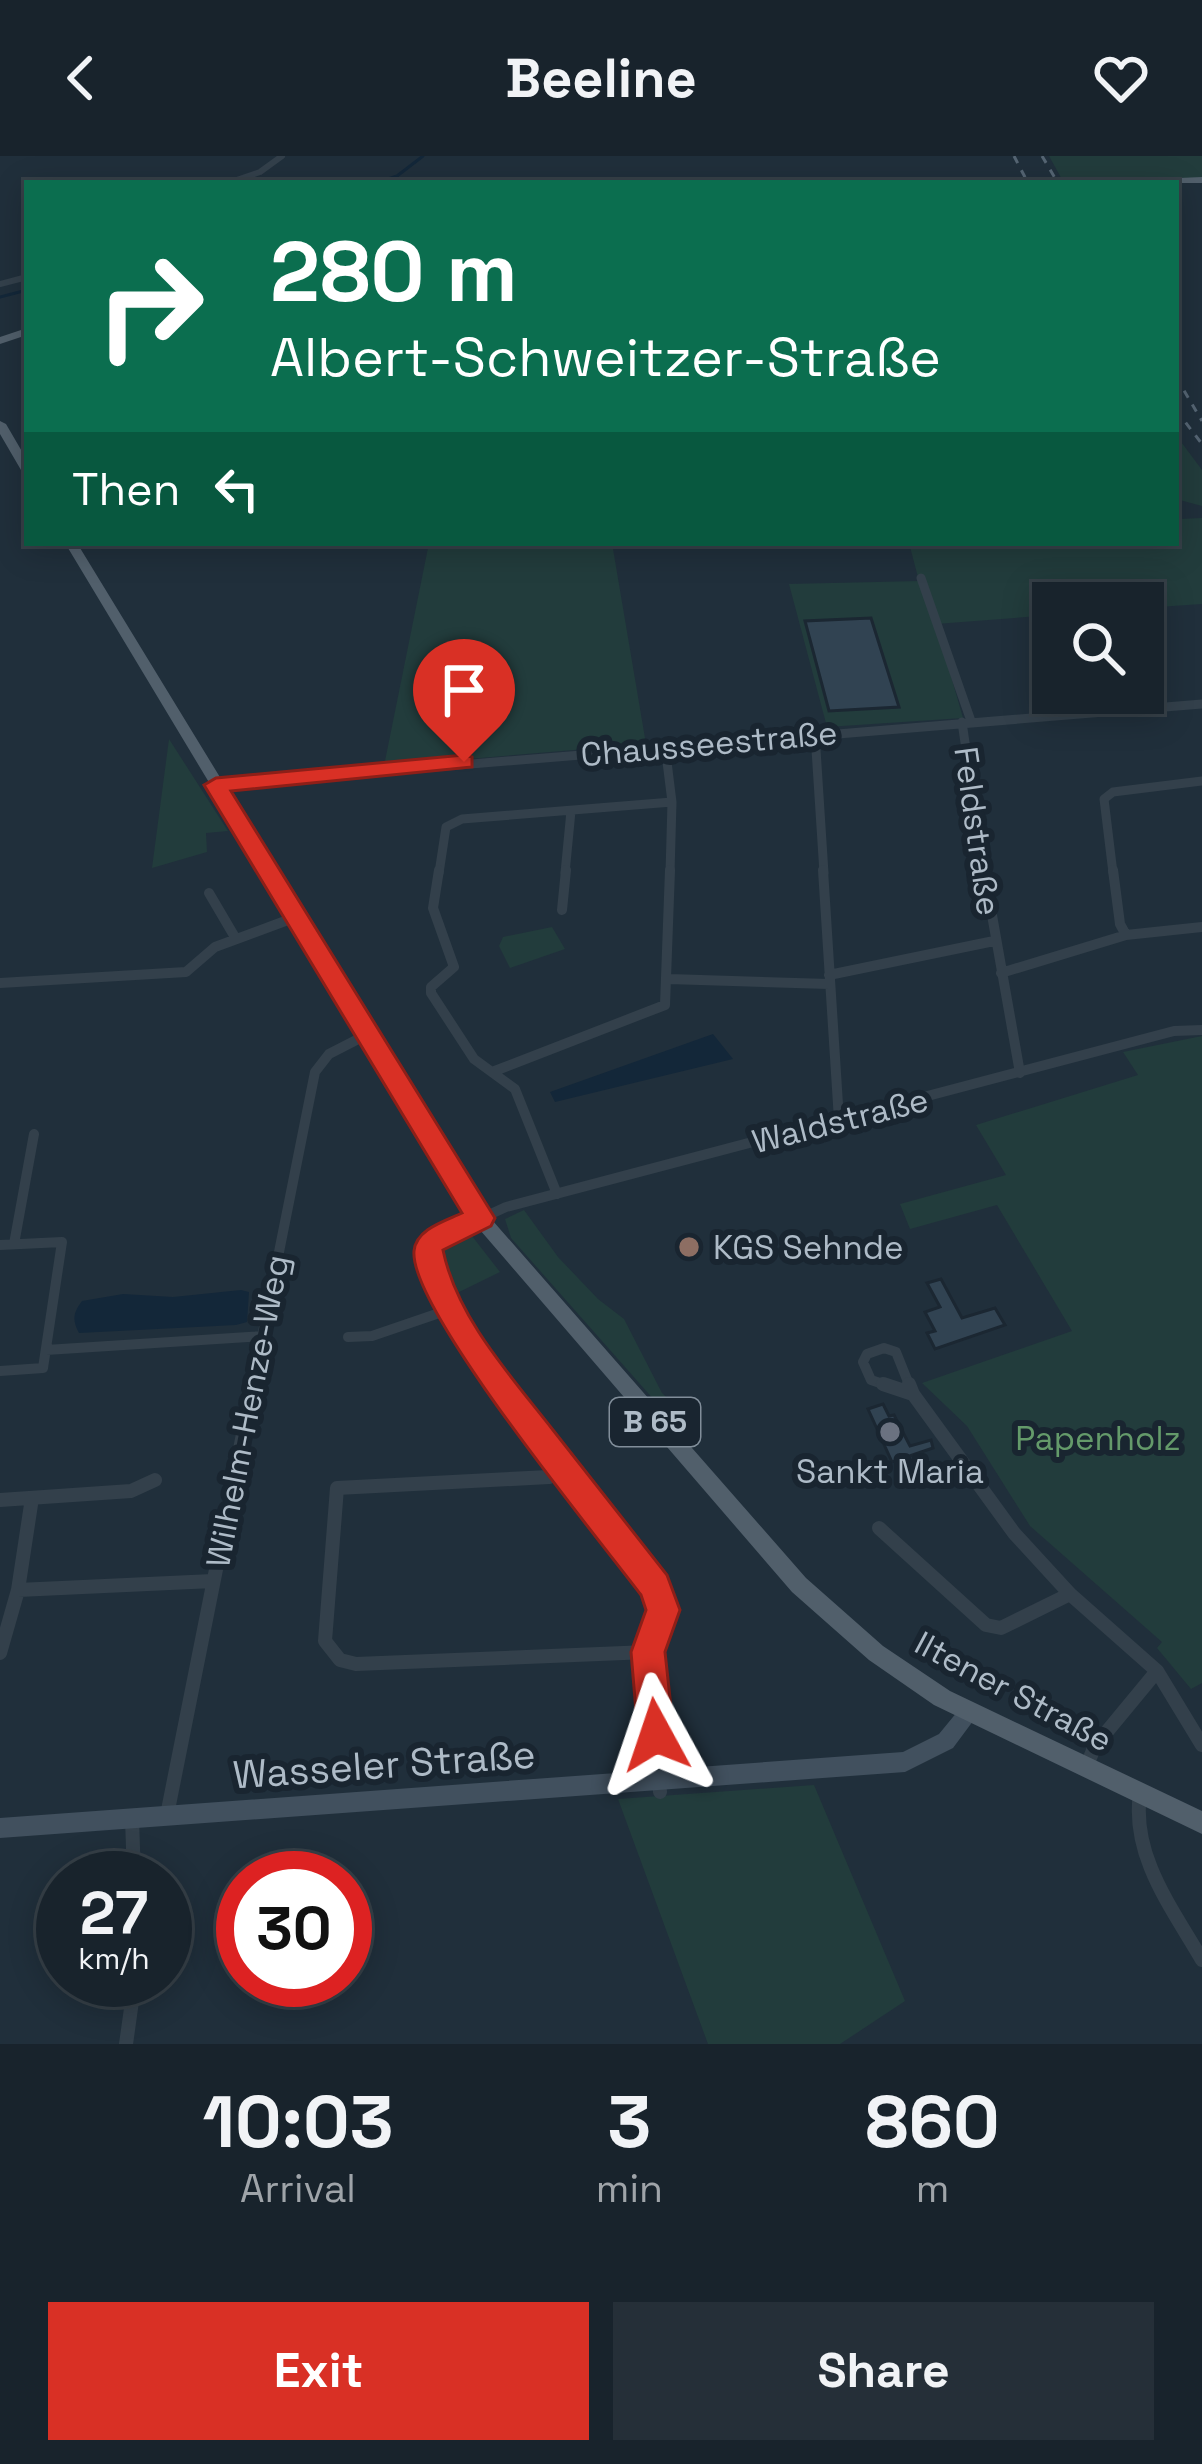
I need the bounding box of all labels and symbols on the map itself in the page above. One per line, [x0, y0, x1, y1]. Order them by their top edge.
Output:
pin [413, 639, 515, 762]
street label: Chausseestraße [579, 712, 839, 776]
street label: Feldstraße [944, 744, 1010, 918]
street label: Waldstraße [748, 1079, 933, 1163]
place label: KGS Sehnde [713, 1227, 904, 1269]
marker: KGS Sehnde [676, 1234, 702, 1260]
street label: Wilhelm-Henze-Weg [197, 1251, 299, 1571]
road number: B 65 [610, 1398, 700, 1446]
park label: Papenholz [1015, 1418, 1181, 1460]
marker: Sankt Maria [877, 1419, 903, 1445]
place label: Sankt Maria [796, 1451, 984, 1493]
street label: Iltener Straße [908, 1622, 1119, 1761]
position arrow [593, 1672, 719, 1798]
street label: Wasseler Straße [231, 1729, 537, 1800]
speed limit sign: 30 [216, 1851, 372, 2007]

